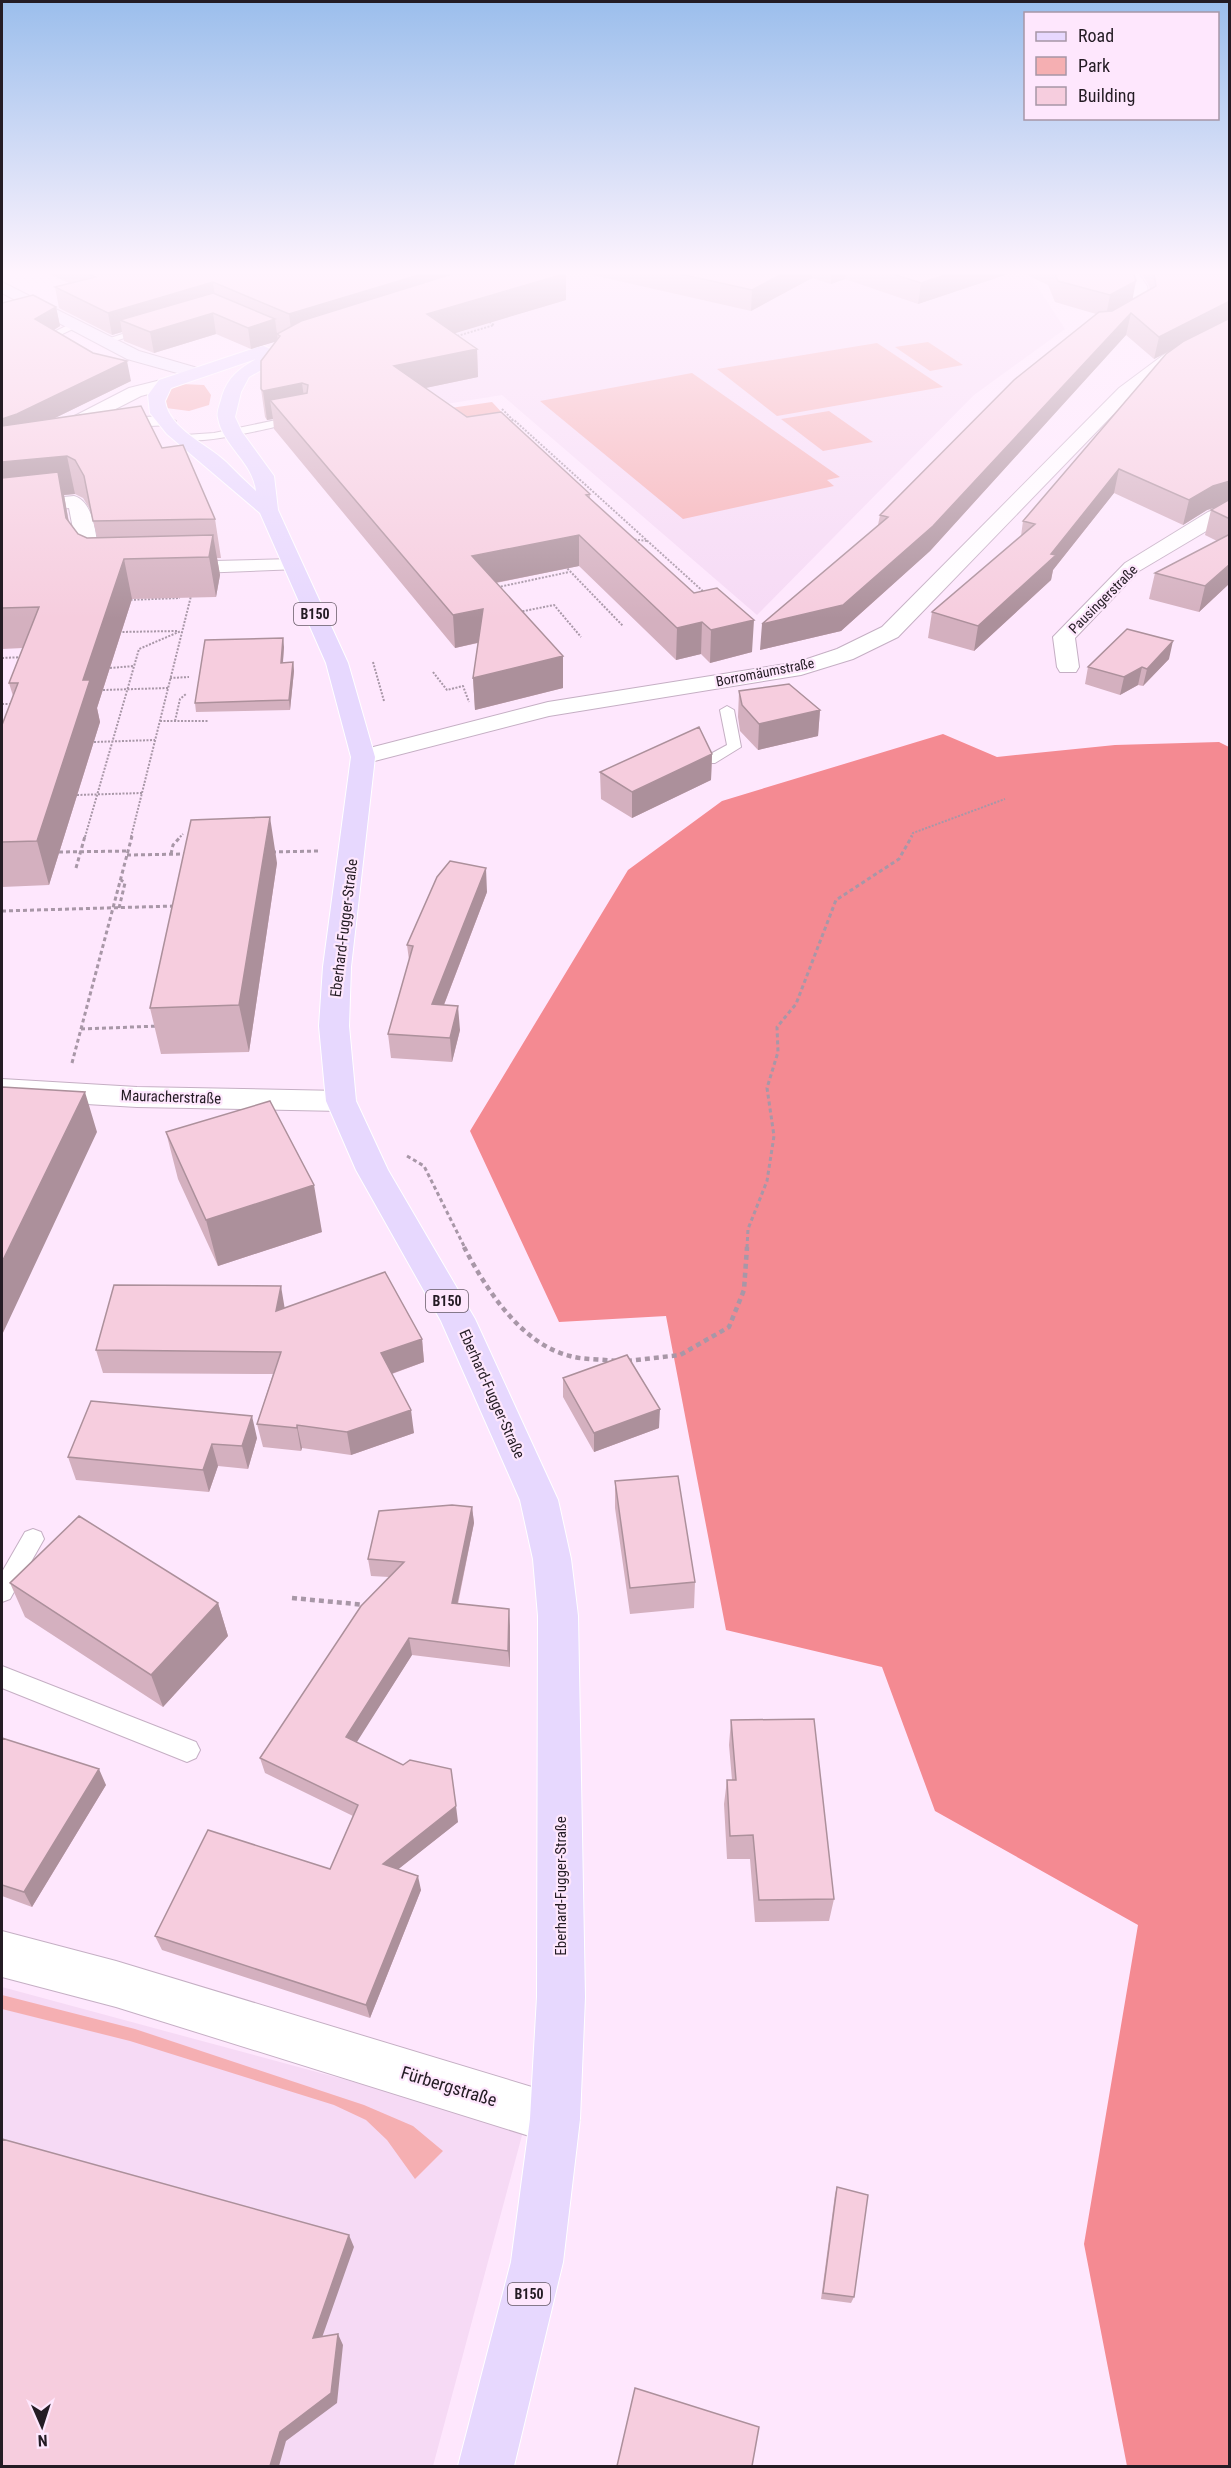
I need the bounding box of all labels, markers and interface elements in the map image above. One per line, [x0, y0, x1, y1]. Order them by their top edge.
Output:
legend [1024, 12, 1219, 120]
text: Road [1078, 25, 1114, 46]
text: Park [1078, 55, 1110, 76]
text: Building [1078, 85, 1135, 106]
street label: Pausingerstraße [1065, 561, 1141, 637]
road number: B150 [294, 603, 336, 625]
street label: Borromäumstraße [715, 655, 816, 689]
street label: Eberhard-Fugger-Straße [327, 858, 361, 998]
street label: Mauracherstraße [120, 1086, 222, 1108]
road number: B150 [426, 1290, 468, 1312]
street label: Eberhard-Fugger-Straße [455, 1327, 529, 1461]
street label: Eberhard-Fugger-Straße [552, 1816, 570, 1956]
street label: Fürbergstraße [398, 2061, 500, 2111]
road number: B150 [508, 2283, 550, 2305]
north arrow [12, 2396, 72, 2456]
text: N [37, 2431, 48, 2450]

